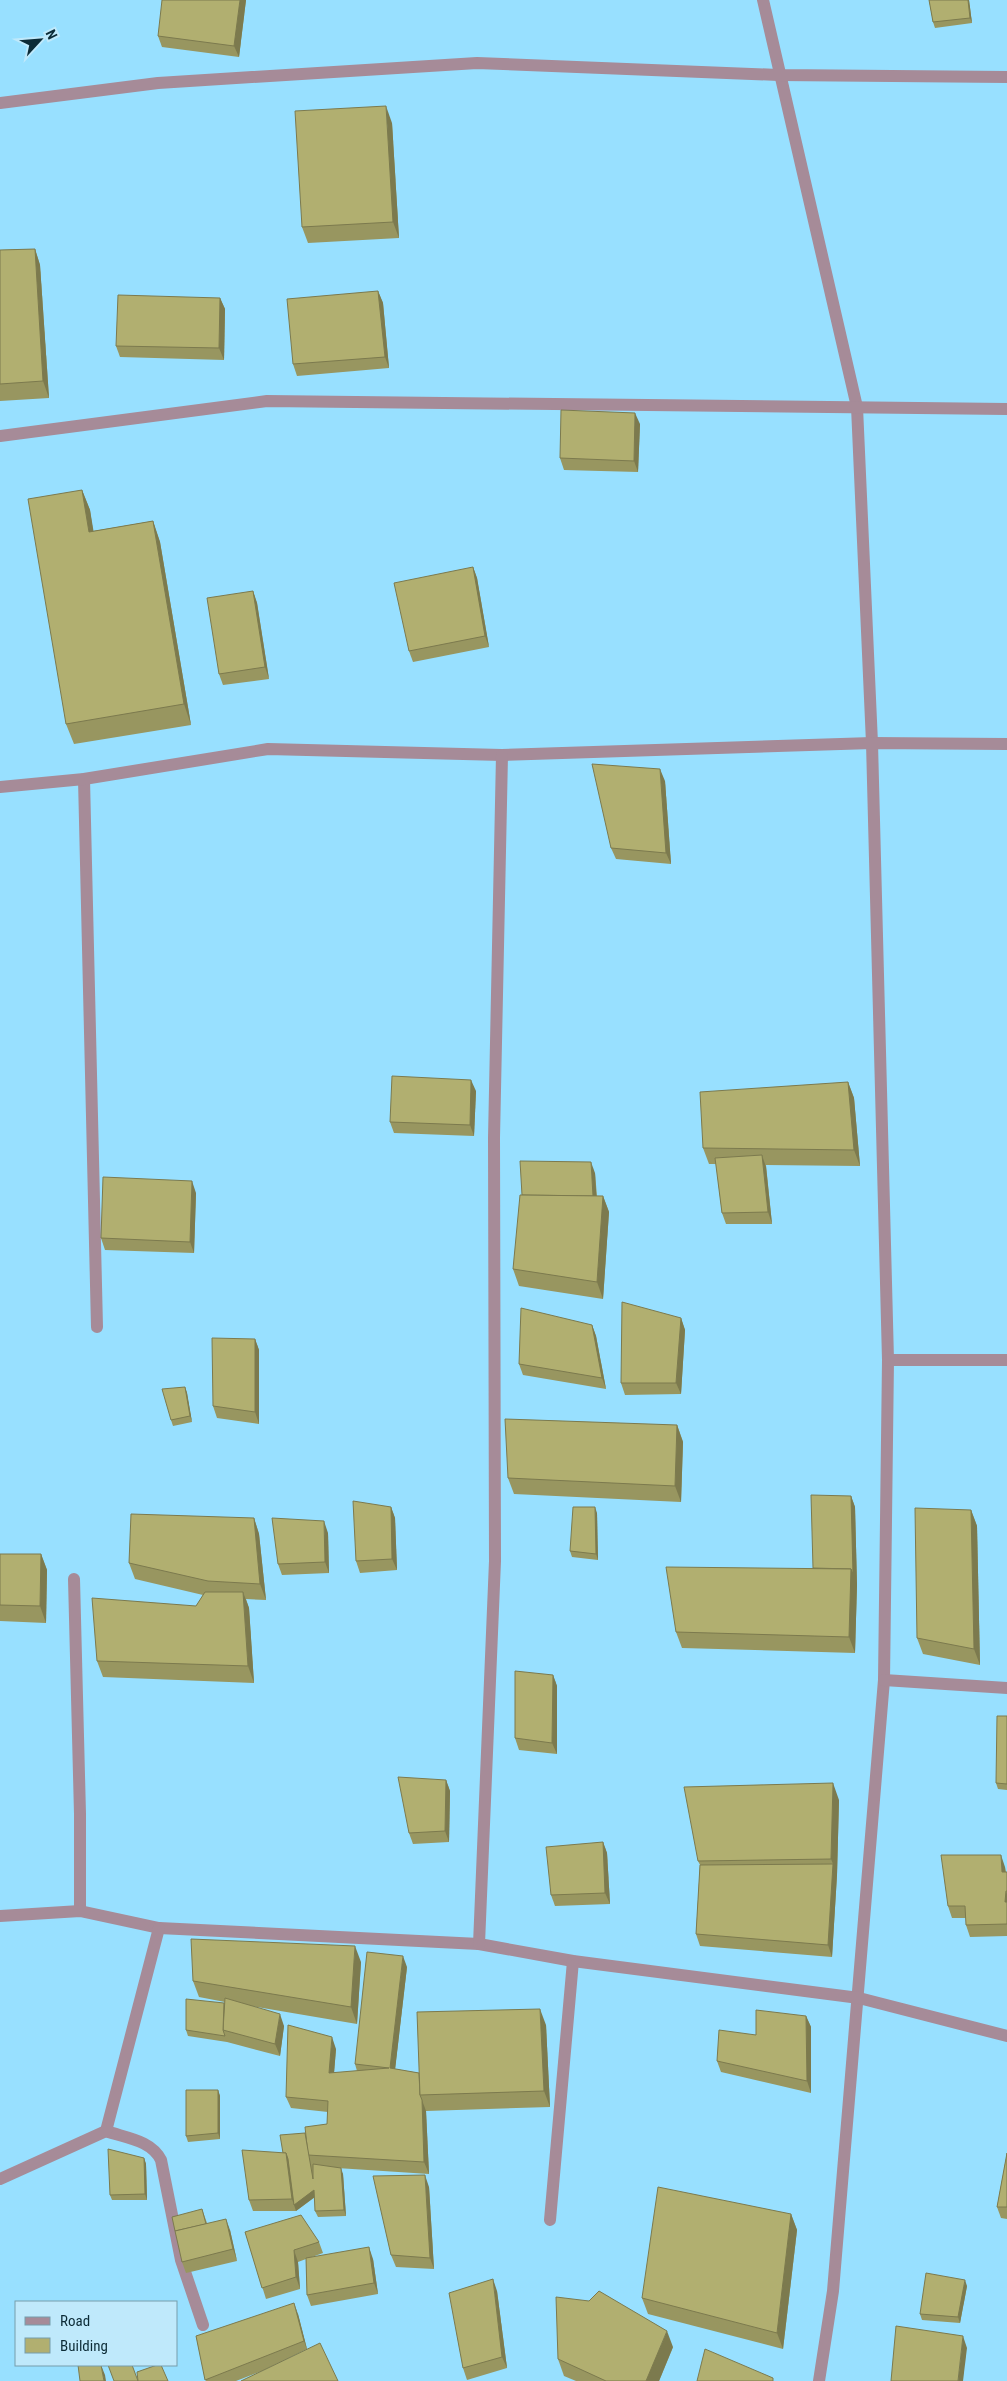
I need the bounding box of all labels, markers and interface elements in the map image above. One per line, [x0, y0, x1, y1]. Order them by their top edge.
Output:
north arrow [15, 15, 65, 65]
text: N [43, 27, 61, 42]
legend [15, 2301, 178, 2366]
text: Road [60, 2312, 90, 2330]
text: Building [60, 2337, 108, 2355]

